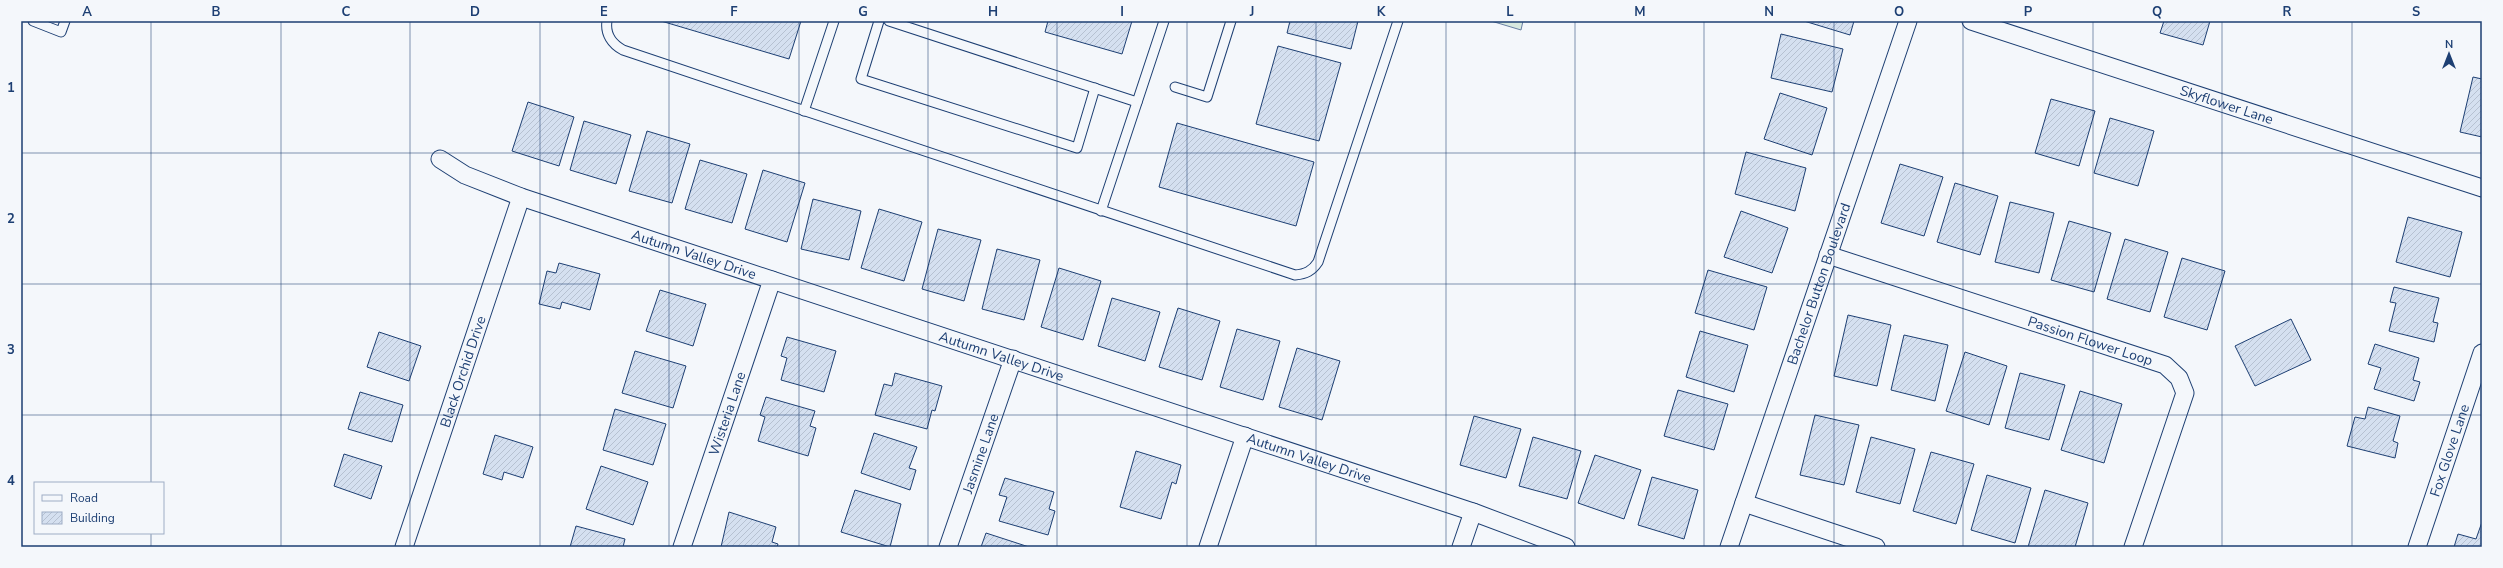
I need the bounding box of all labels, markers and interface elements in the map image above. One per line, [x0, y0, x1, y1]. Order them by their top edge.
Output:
text: A [82, 3, 92, 21]
text: B [212, 3, 221, 21]
text: C [342, 3, 351, 21]
text: D [470, 3, 480, 21]
text: E [600, 3, 608, 21]
text: F [730, 3, 738, 21]
text: G [858, 3, 868, 21]
text: H [988, 3, 998, 21]
text: I [1120, 3, 1124, 21]
text: J [1249, 3, 1254, 21]
text: K [1377, 3, 1386, 21]
text: L [1506, 3, 1514, 21]
text: M [1634, 3, 1646, 21]
text: N [1764, 3, 1774, 21]
text: O [1894, 3, 1904, 21]
text: P [2024, 3, 2033, 21]
text: Q [2152, 3, 2162, 21]
text: R [2283, 3, 2292, 21]
text: S [2412, 3, 2420, 21]
north arrow [2429, 34, 2469, 74]
text: N [2445, 37, 2453, 52]
text: 1 [7, 79, 15, 97]
street label: Skyflower Lane [2177, 80, 2276, 129]
street label: Bachelor Button Boulevard [1782, 200, 1855, 367]
text: 2 [7, 210, 15, 228]
street label: Autumn Valley Drive [629, 225, 759, 284]
street label: Passion Flower Loop [2025, 311, 2155, 370]
street label: Black Orchid Drive [435, 313, 490, 430]
street label: Autumn Valley Drive [937, 327, 1066, 385]
text: 3 [7, 341, 15, 359]
street label: Wisteria Lane [704, 369, 750, 458]
street label: Fox Glove Lane [2425, 401, 2474, 499]
street label: Jasmine Lane [957, 411, 1003, 497]
street label: Autumn Valley Drive [1244, 428, 1374, 487]
text: 4 [7, 472, 15, 490]
legend [34, 482, 164, 534]
text: Road [70, 490, 98, 506]
text: Building [70, 510, 115, 526]

